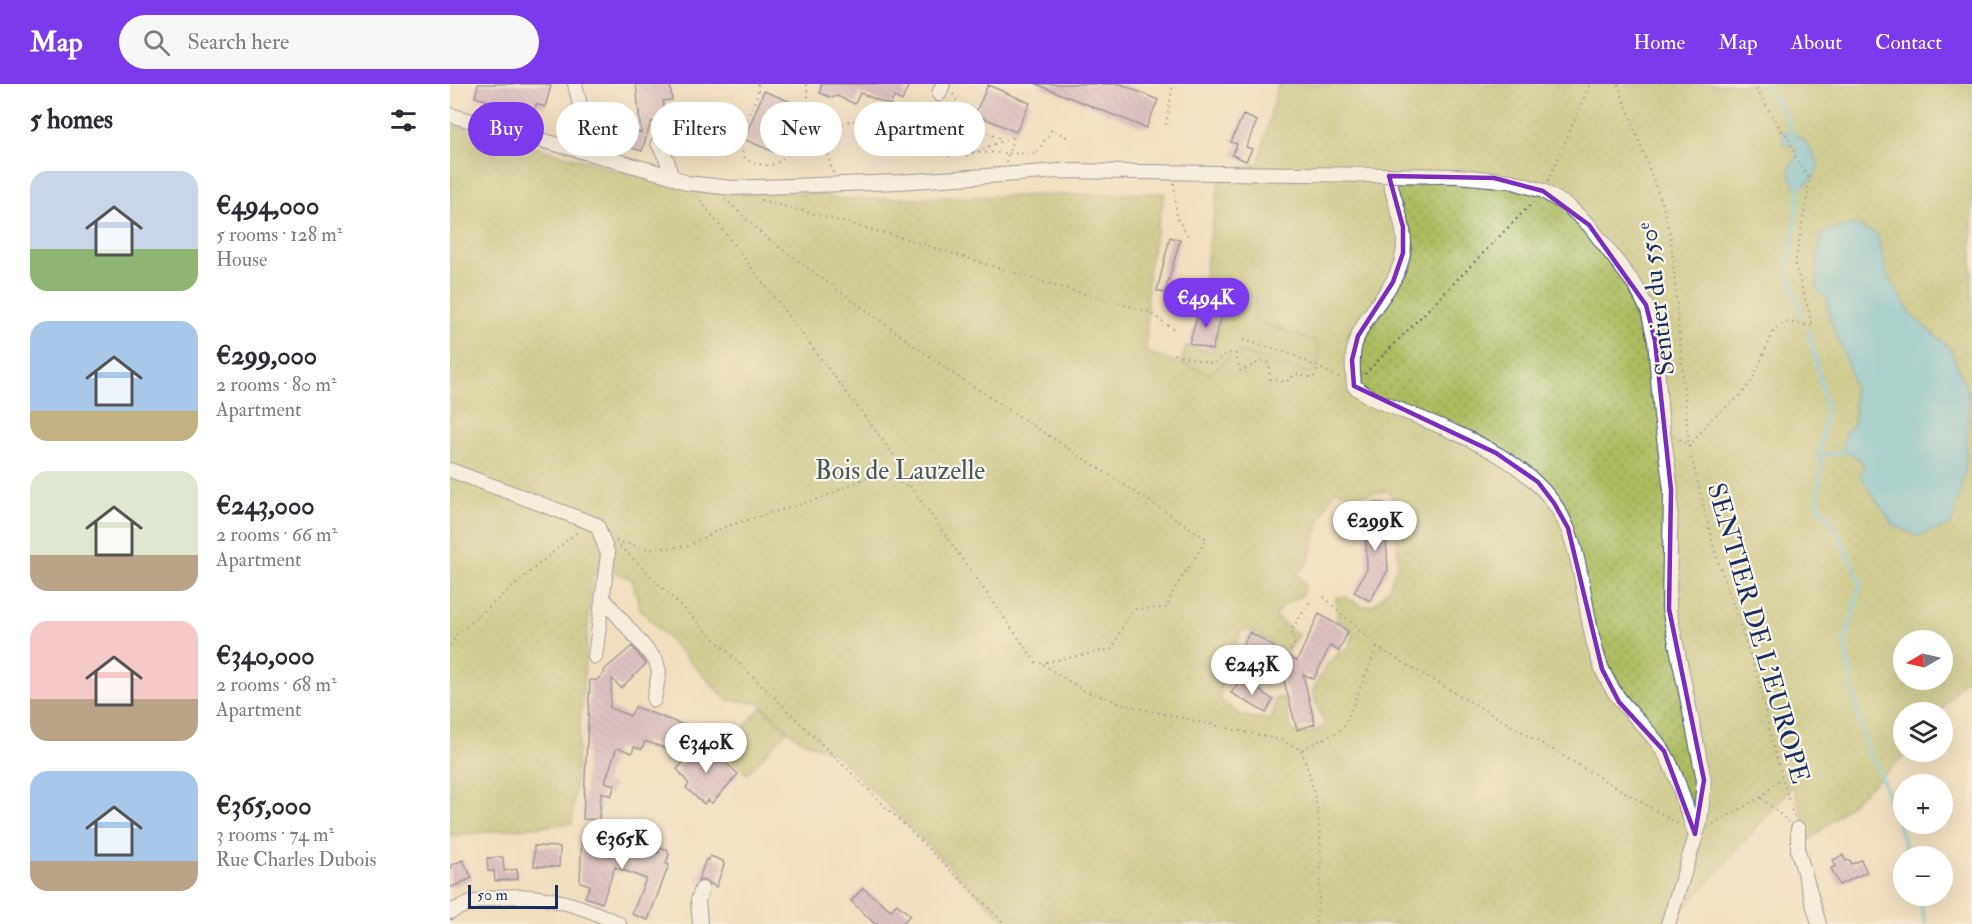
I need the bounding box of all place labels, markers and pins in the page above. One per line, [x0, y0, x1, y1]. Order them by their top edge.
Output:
pin: €494K [1164, 278, 1248, 329]
pin: €299K [1333, 501, 1417, 552]
pin: €243K [1210, 645, 1294, 696]
pin: €340K [664, 723, 748, 774]
pin: €365K [580, 819, 664, 870]

